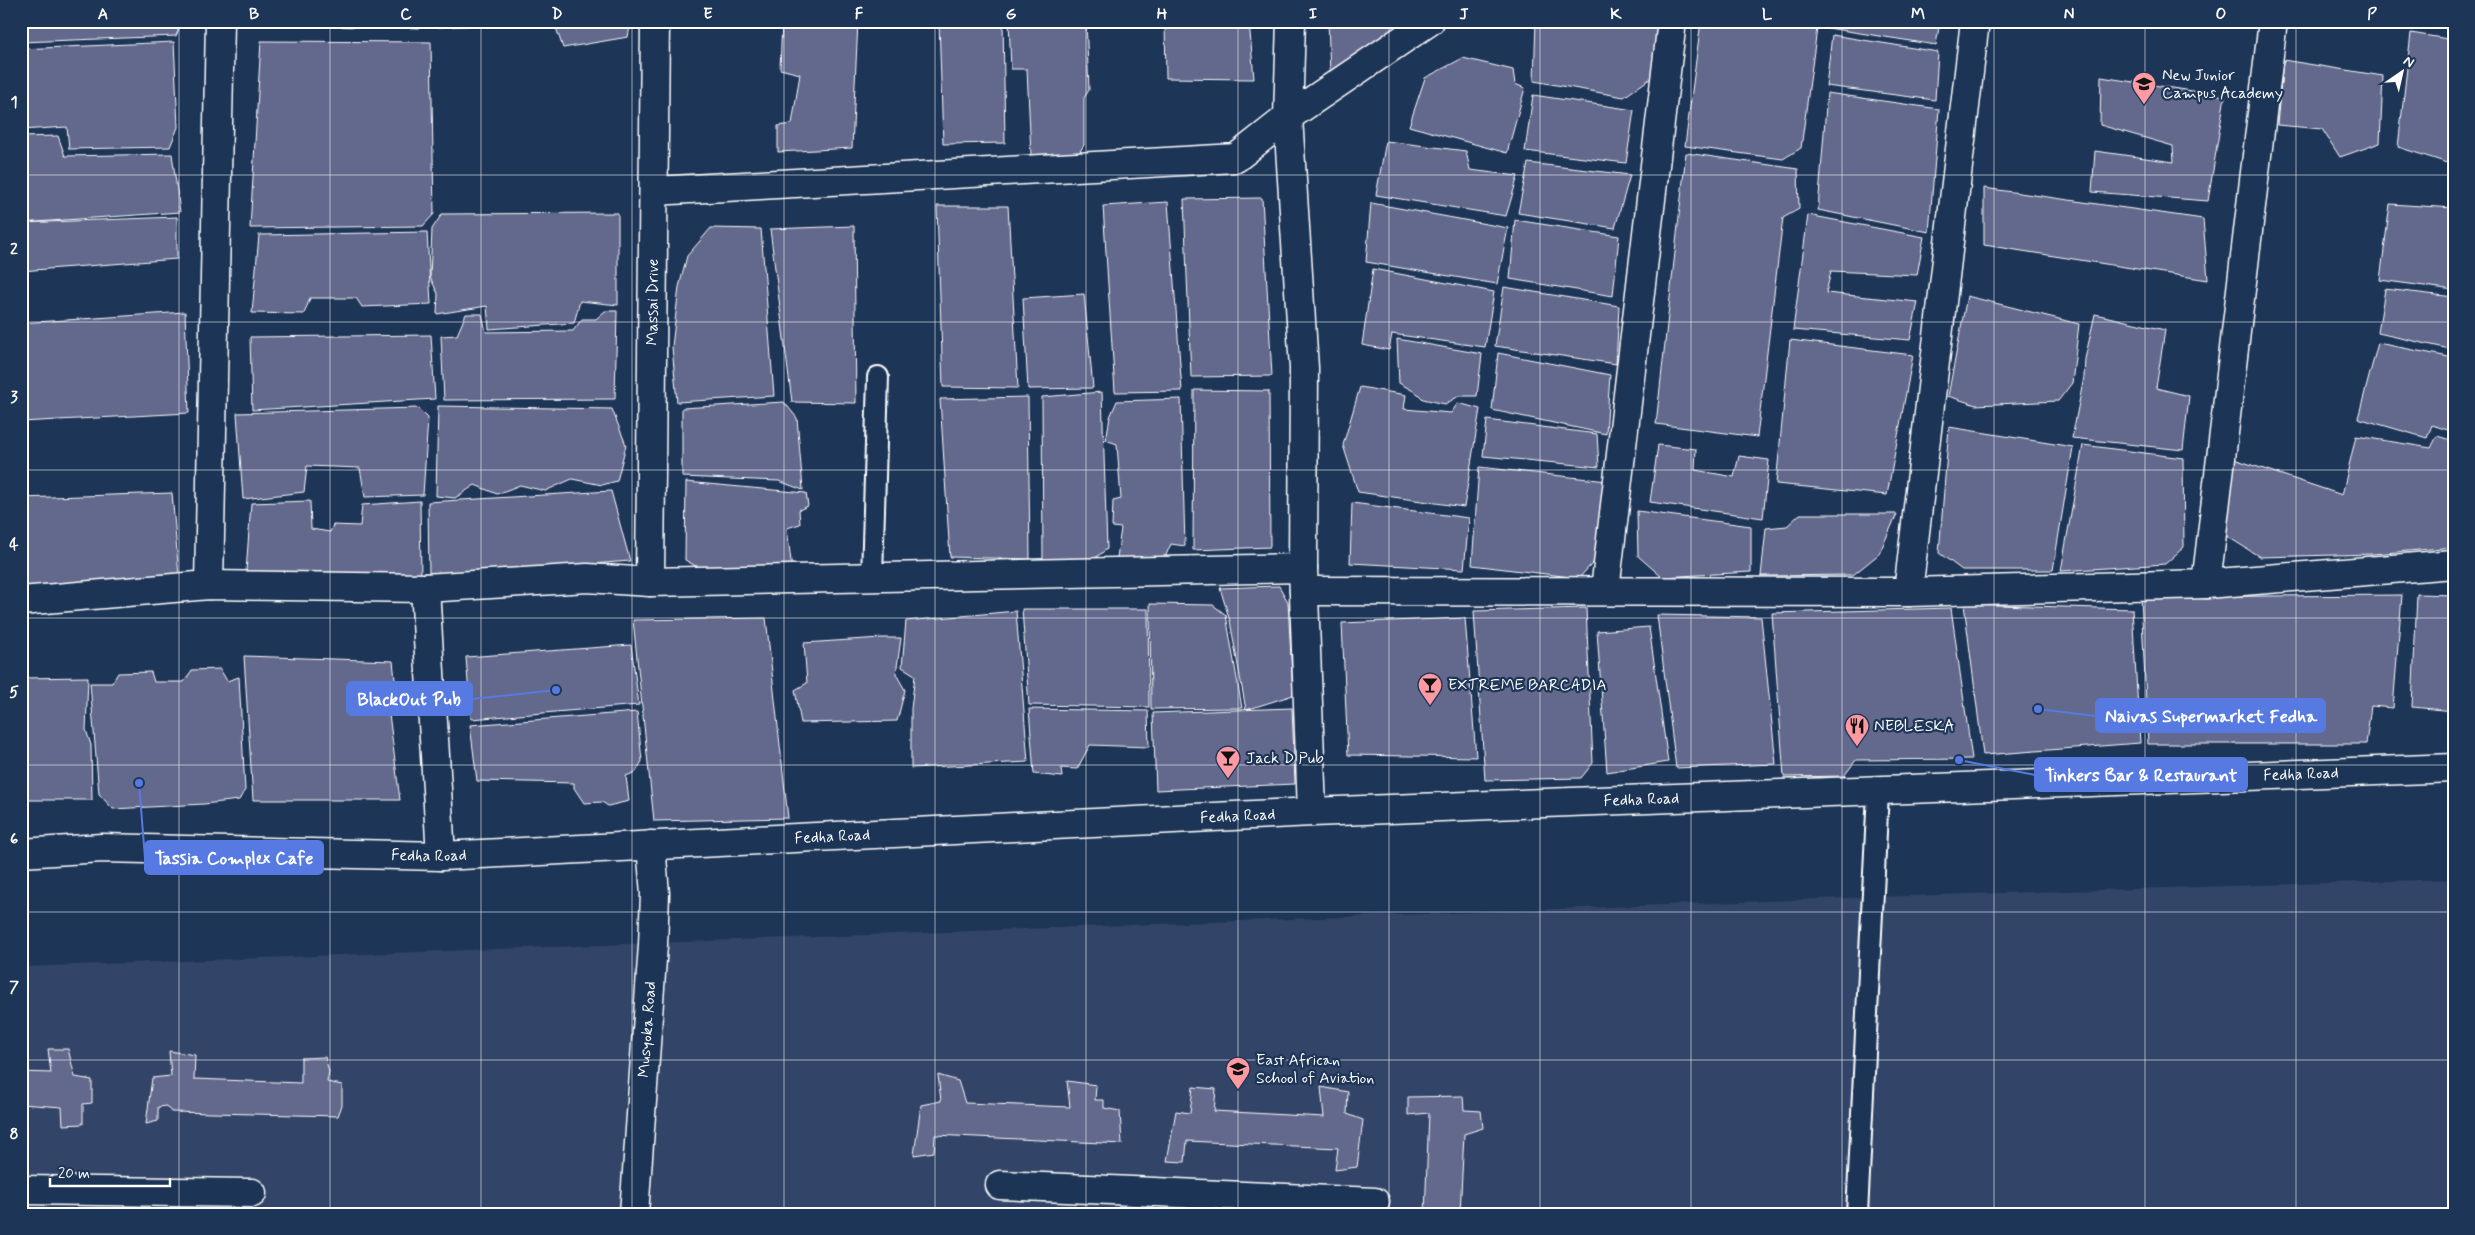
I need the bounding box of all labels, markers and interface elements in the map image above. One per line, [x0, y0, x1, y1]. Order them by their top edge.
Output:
text: A [98, 4, 108, 25]
text: B [249, 4, 259, 25]
text: C [400, 4, 412, 25]
text: D [551, 4, 563, 25]
text: E [703, 4, 713, 25]
text: F [855, 4, 864, 25]
text: G [1006, 4, 1017, 25]
text: H [1157, 4, 1168, 25]
text: I [1309, 4, 1318, 25]
text: J [1459, 4, 1469, 25]
text: K [1610, 4, 1622, 25]
text: L [1762, 4, 1773, 25]
text: M [1911, 4, 1925, 25]
text: N [2064, 4, 2074, 25]
text: O [2216, 4, 2227, 25]
text: P [2367, 4, 2377, 25]
north arrow [2378, 48, 2428, 98]
text: N [2400, 52, 2418, 72]
place label: New Junior Campus Academy [2162, 65, 2283, 104]
school or university icon: New Junior Campus Academy [2131, 71, 2157, 105]
text: 1 [10, 92, 18, 113]
text: 2 [10, 239, 18, 260]
street label: Massai Drive [642, 259, 663, 346]
text: 3 [10, 387, 18, 408]
text: 4 [9, 534, 19, 555]
bar icon: EXTREME BARCADIA [1417, 672, 1443, 706]
place label: EXTREME BARCADIA [1448, 675, 1607, 696]
text: 5 [9, 682, 19, 703]
callout: BlackOut Pub [347, 682, 472, 715]
text: BlackOut Pub [357, 688, 461, 712]
callout: Naivas Supermarket Fedha [2096, 699, 2325, 732]
text: Naivas Supermarket Fedha [2105, 705, 2318, 729]
restaurant icon: NEBLESKA [1844, 713, 1870, 747]
place label: NEBLESKA [1874, 716, 1955, 737]
bar icon: Jack D Pub [1215, 745, 1241, 779]
place label: Jack D Pub [1246, 748, 1324, 769]
callout: Tinkers Bar & Restaurant [2035, 758, 2247, 791]
street label: Fedha Road [2263, 762, 2339, 786]
text: Tinkers Bar & Restaurant [2045, 764, 2238, 788]
street label: Fedha Road [1603, 787, 1680, 811]
street label: Fedha Road [1200, 803, 1276, 828]
street label: Fedha Road [794, 824, 870, 849]
text: 6 [10, 829, 18, 850]
callout: Tassia Complex Cafe [145, 841, 323, 874]
street label: Fedha Road [391, 844, 467, 867]
text: Tassia Complex Cafe [155, 847, 313, 871]
text: 7 [9, 977, 19, 998]
street label: Musyoka Road [633, 980, 661, 1078]
place label: East African School of Aviation [1256, 1050, 1374, 1089]
school or university icon: East African School of Aviation [1225, 1056, 1251, 1090]
text: 8 [9, 1124, 19, 1145]
scale bar [50, 1155, 170, 1187]
text: 20 m [58, 1164, 90, 1184]

